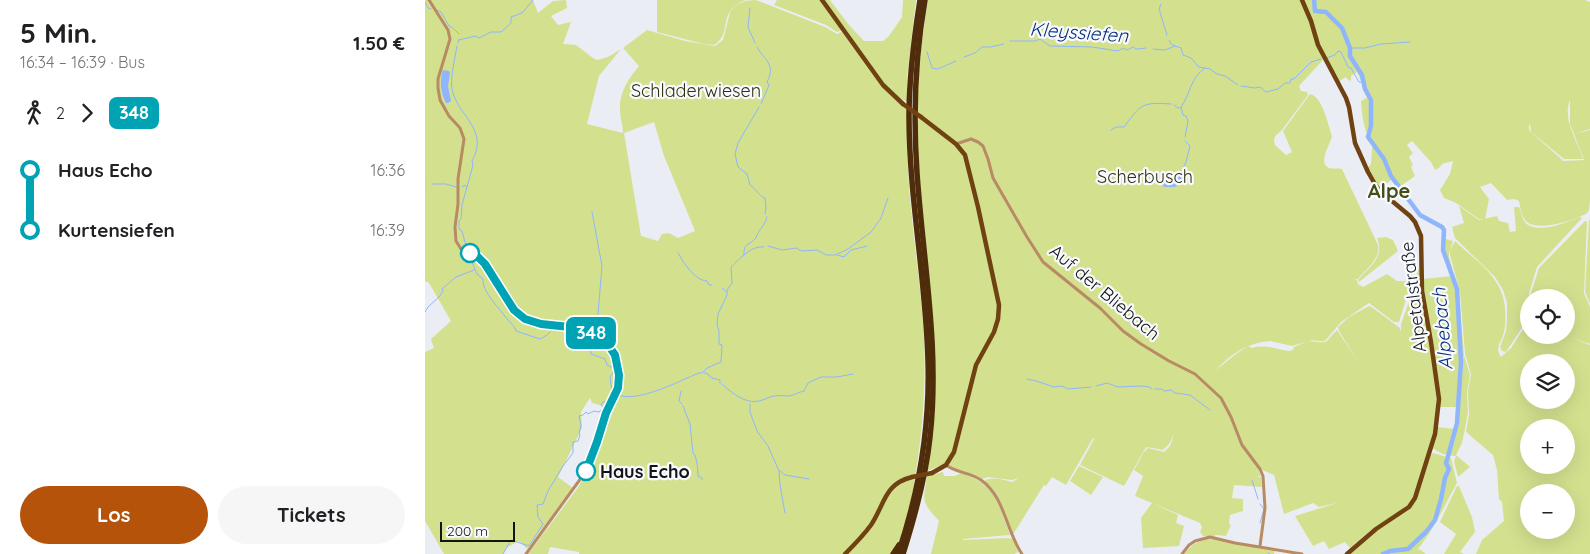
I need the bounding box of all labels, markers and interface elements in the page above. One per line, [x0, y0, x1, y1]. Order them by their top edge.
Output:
text: 5 Min. [20, 15, 97, 50]
water label: Kleyssiefen [1029, 17, 1130, 47]
text: 1.50 € [353, 31, 405, 55]
text: 16:34 – 16:39 · Bus [20, 52, 145, 72]
park label: Schladerwiesen [631, 79, 761, 102]
icon: walk [20, 99, 48, 127]
icon: forward [73, 99, 101, 127]
text: 348 [119, 101, 149, 124]
text: 2 [56, 103, 65, 123]
text: Haus Echo [58, 158, 153, 182]
text: 16:36 [370, 160, 405, 180]
park label: Scherbusch [1097, 165, 1193, 188]
district label: Alpe [1368, 178, 1410, 203]
text: Kurtensiefen [58, 218, 175, 242]
text: 16:39 [370, 220, 405, 240]
street label: Auf der Bliebach [1045, 239, 1165, 345]
street label: Alpetalstraße [1395, 240, 1431, 354]
unlabelled marker [460, 243, 480, 263]
water label: Alpebach [1426, 286, 1458, 371]
map controls [1520, 289, 1575, 539]
button: locate [1520, 289, 1575, 344]
line badge: 348 [562, 317, 620, 349]
text: 348 [576, 321, 606, 344]
button: layers [1520, 354, 1575, 409]
button: + [1520, 419, 1575, 474]
place label: Haus Echo [600, 460, 690, 483]
marker: Haus Echo [576, 461, 596, 481]
button: − [1520, 484, 1575, 539]
button: Los [20, 486, 208, 544]
button: Tickets [218, 486, 405, 544]
scale bar [440, 519, 515, 542]
text: 200 m [447, 522, 488, 540]

